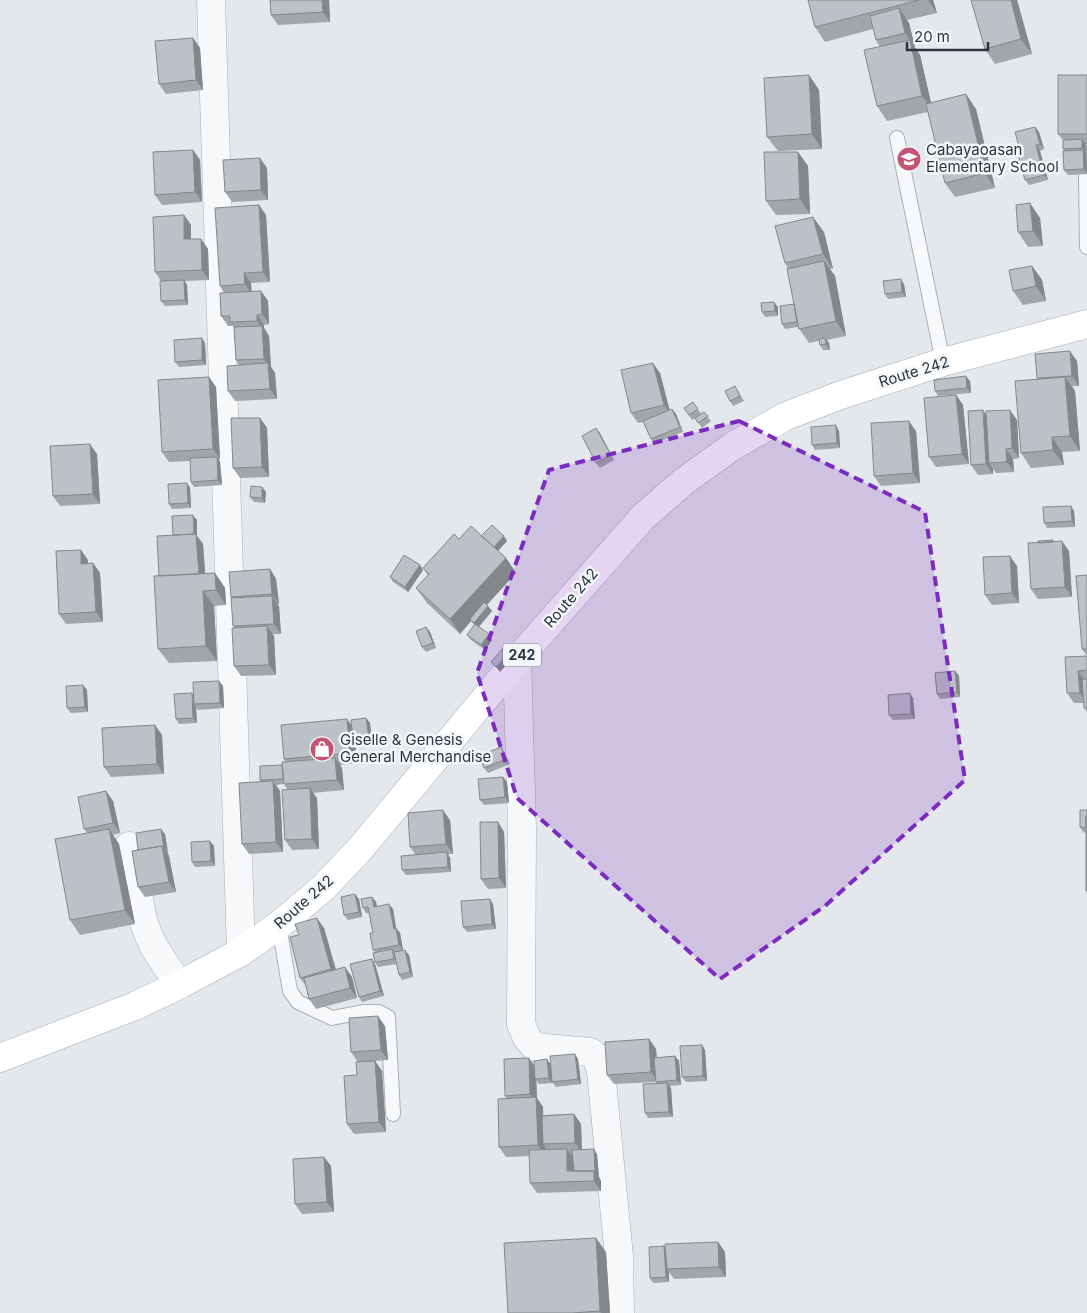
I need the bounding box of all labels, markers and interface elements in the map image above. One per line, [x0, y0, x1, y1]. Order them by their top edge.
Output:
scale bar [907, 20, 988, 52]
text: 20 m [914, 27, 950, 46]
place label: Cabayaoasan Elementary School [926, 140, 1059, 176]
school or university icon: Cabayaoasan Elementary School [896, 146, 922, 172]
street label: Route 242 [876, 352, 951, 391]
street label: Route 242 [540, 564, 602, 631]
road number: 242 [503, 644, 541, 666]
place label: Giselle & Genesis General Merchandise [340, 730, 491, 766]
shop icon: Giselle & Genesis General Merchandise [309, 736, 335, 762]
street label: Route 242 [270, 871, 337, 933]

